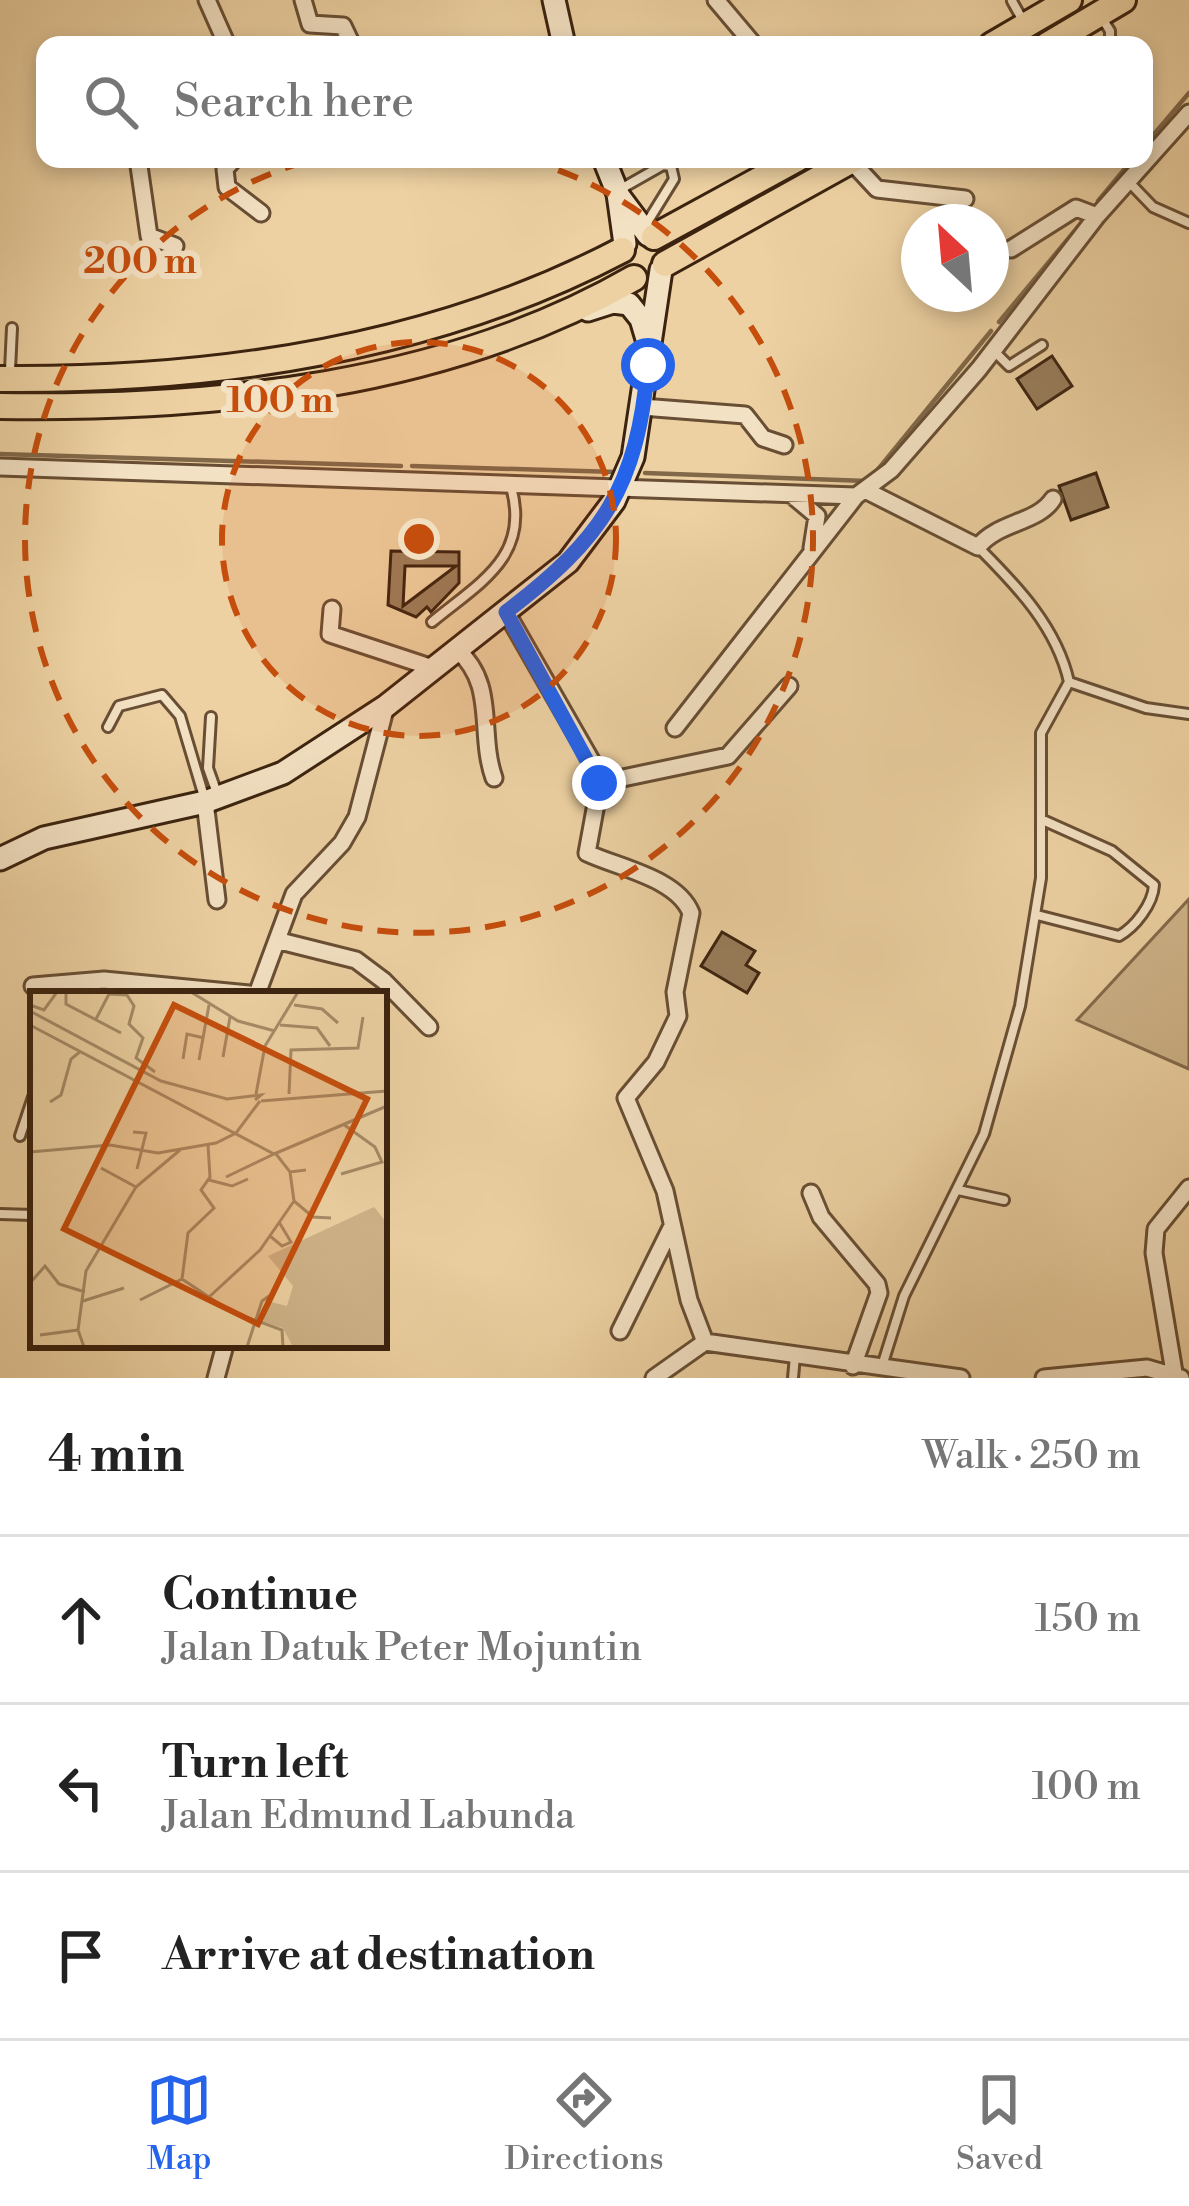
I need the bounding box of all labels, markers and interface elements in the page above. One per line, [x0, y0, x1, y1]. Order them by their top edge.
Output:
search box [36, 36, 1153, 168]
icon: search [78, 69, 144, 135]
text: Search here [174, 74, 414, 131]
north arrow [901, 204, 1009, 312]
text: 200 m [83, 240, 197, 285]
route start [621, 338, 675, 392]
text: 100 m [227, 379, 334, 424]
centre of rings [398, 518, 440, 560]
route end [572, 756, 626, 810]
inset map [30, 991, 387, 1348]
text: 4 min [48, 1424, 184, 1488]
text: Walk · 250 m [922, 1432, 1141, 1481]
text: Continue [162, 1567, 358, 1624]
icon: ahead [48, 1587, 114, 1653]
text: 150 m [1035, 1595, 1141, 1644]
text: Jalan Datuk Peter Mojuntin [162, 1624, 642, 1673]
text: Turn left [162, 1735, 348, 1792]
icon: left [48, 1755, 114, 1821]
text: 100 m [1032, 1763, 1141, 1812]
text: Jalan Edmund Labunda [162, 1792, 575, 1841]
icon: arrive [48, 1923, 114, 1989]
text: Arrive at destination [162, 1927, 595, 1984]
tab: Map [146, 2067, 212, 2180]
tab: Directions [505, 2067, 664, 2180]
tab: Saved [956, 2067, 1043, 2180]

